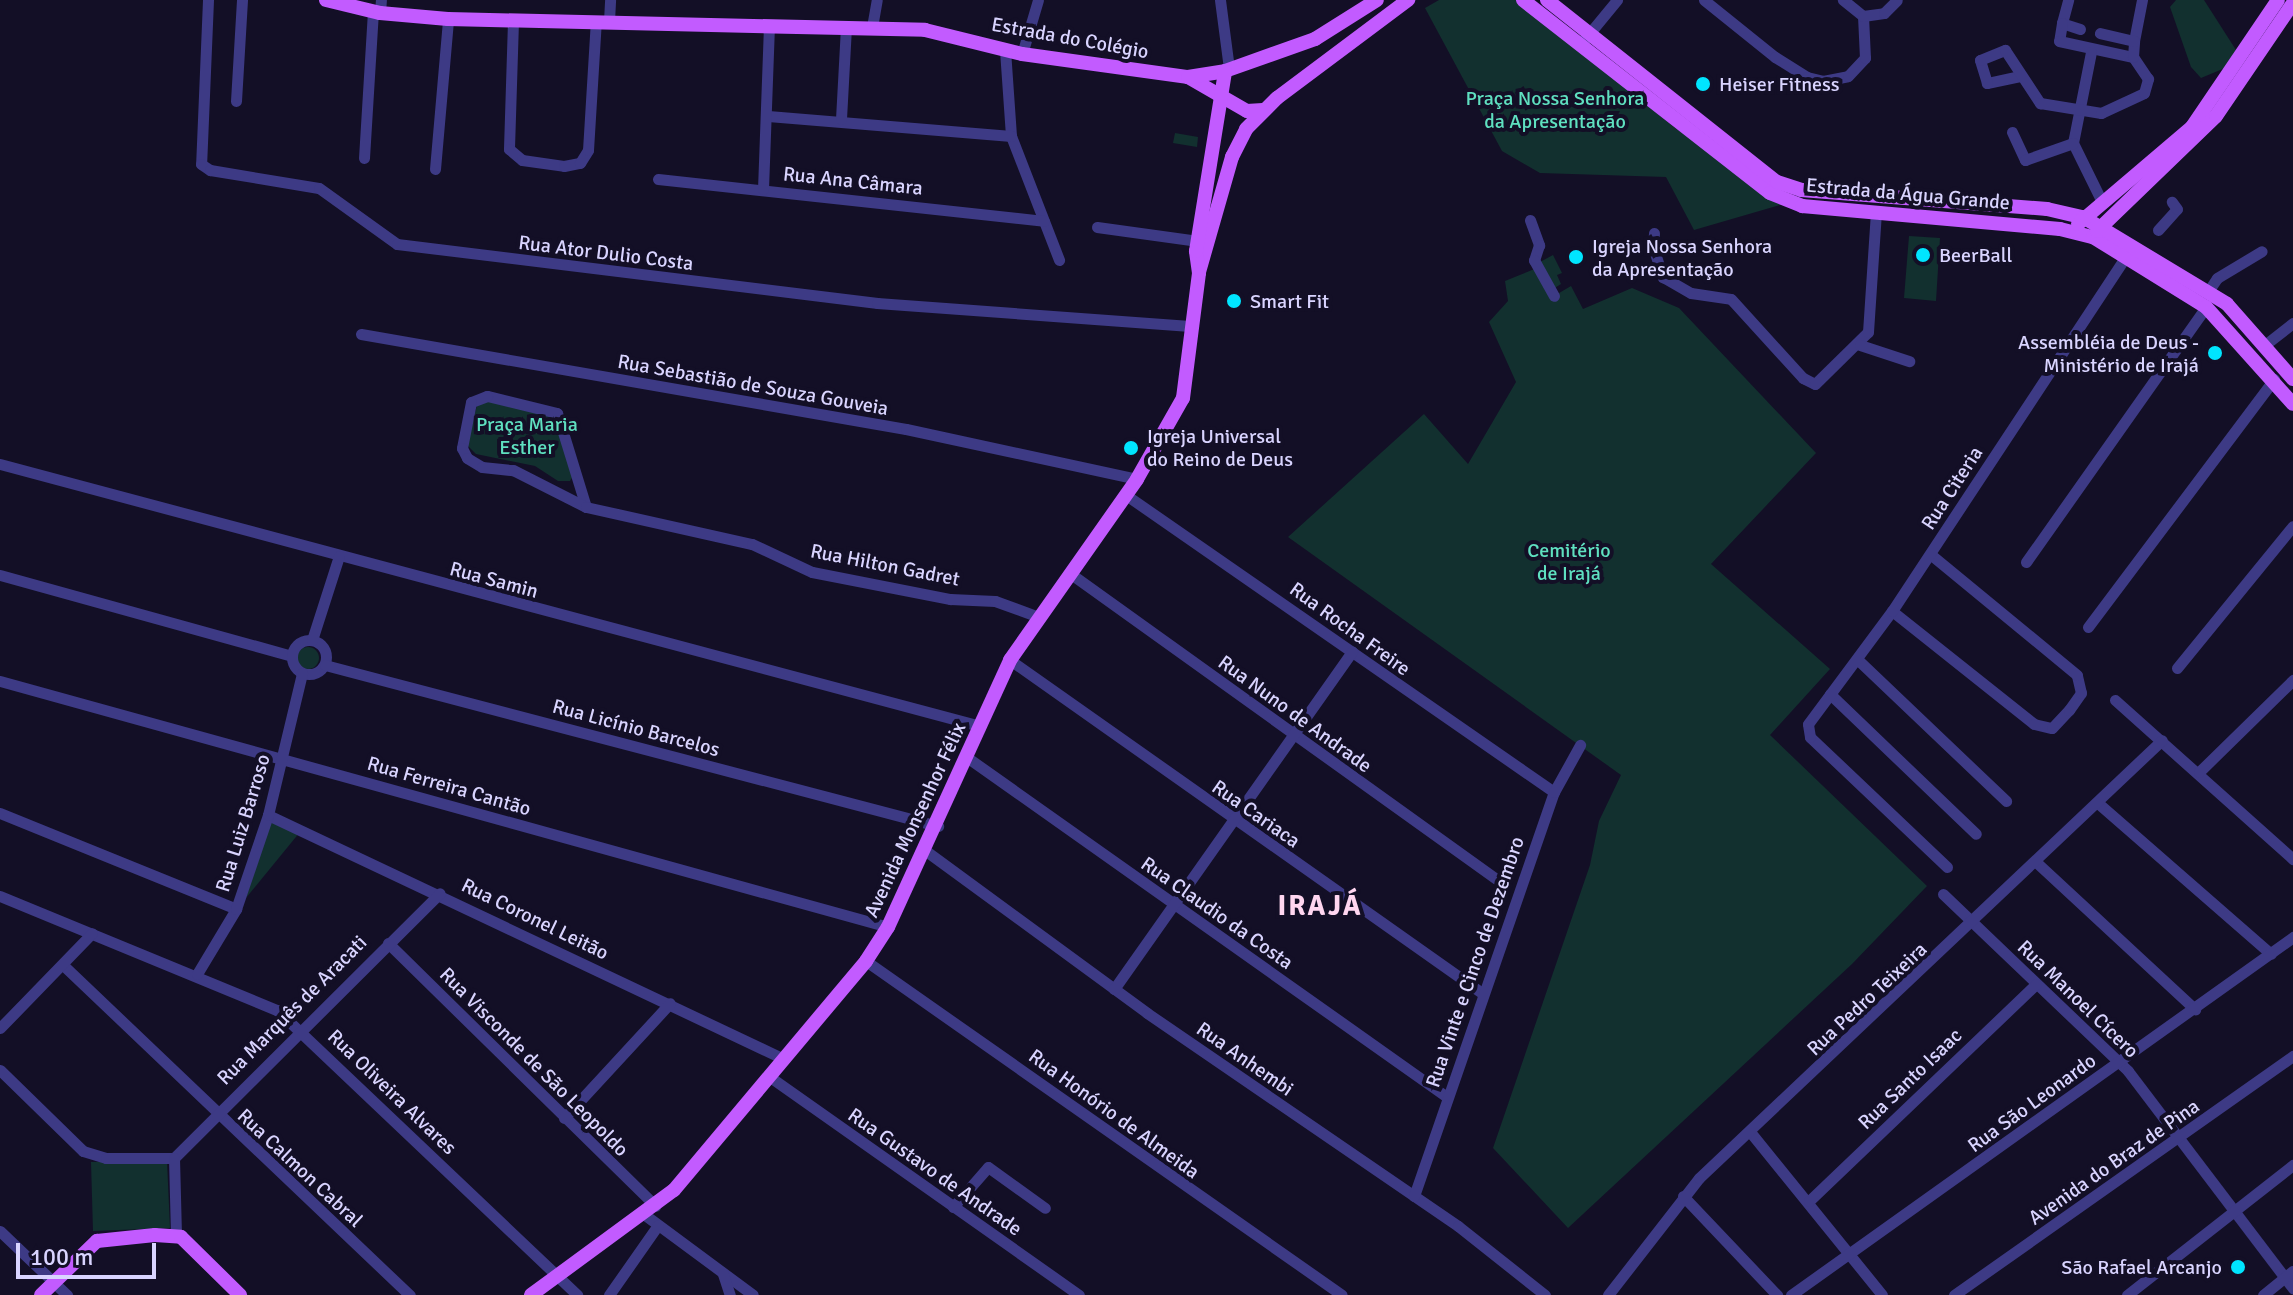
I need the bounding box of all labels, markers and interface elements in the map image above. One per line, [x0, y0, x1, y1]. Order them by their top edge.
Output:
street label: Estrada do Colégio [990, 12, 1150, 64]
place label: Heiser Fitness [1719, 72, 1840, 96]
marker: Heiser Fitness [1694, 75, 1712, 93]
park label: Praça Nossa Senhora da Apresentação [1466, 86, 1644, 133]
street label: Rua Ana Câmara [782, 162, 924, 200]
street label: Estrada da Água Grande [1805, 173, 2011, 215]
street label: Rua Ator Dulio Costa [517, 230, 695, 276]
place label: Igreja Nossa Senhora da Apresentação [1592, 234, 1772, 281]
place label: BeerBall [1939, 243, 2012, 267]
marker: BeerBall [1914, 246, 1932, 264]
marker: Igreja Nossa Senhora da Apresentação [1567, 248, 1585, 266]
place label: Smart Fit [1250, 289, 1329, 313]
marker: Smart Fit [1225, 292, 1243, 310]
place label: Assembléia de Deus - Ministério de Irajá [2018, 330, 2199, 377]
marker: Assembléia de Deus - Ministério de Irajá [2206, 344, 2224, 362]
street label: Rua Sebastião de Souza Gouveia [616, 349, 890, 421]
park label: Praça Maria Esther [476, 412, 578, 459]
place label: Igreja Universal do Reino de Deus [1147, 424, 1293, 471]
marker: Igreja Universal do Reino de Deus [1122, 439, 1140, 457]
street label: Rua Citeria [1916, 442, 1988, 534]
street label: Rua Hilton Gadret [808, 539, 962, 591]
park label: Cemitério de Irajá [1527, 539, 1611, 586]
street label: Rua Samin [447, 557, 541, 603]
street label: Rua Rocha Freire [1285, 577, 1415, 681]
street label: Rua Nuno de Andrade [1214, 650, 1376, 778]
street label: Rua Licínio Barcelos [550, 694, 722, 762]
street label: Avenida Monsenhor Félix [859, 719, 971, 921]
street label: Rua Luiz Barroso [211, 751, 275, 895]
street label: Rua Ferreira Cantão [365, 751, 533, 821]
street label: Rua Cariaca [1207, 775, 1305, 853]
street label: Rua Vinte e Cinco de Dezembro [1421, 834, 1529, 1090]
street label: Rua Claudio da Costa [1136, 851, 1298, 975]
street label: Rua Coronel Leitão [458, 873, 612, 965]
district label: IRAJÁ [1277, 889, 1363, 923]
street label: Rua Marquês de Aracati [212, 930, 372, 1090]
street label: Rua Manoel Cícero [2012, 935, 2144, 1063]
street label: Rua Pedro Teixeira [1802, 937, 1932, 1061]
street label: Rua Visconde de São Leopoldo [435, 963, 633, 1161]
street label: Rua Anhembi [1192, 1017, 1298, 1101]
street label: Rua Santo Isaac [1853, 1023, 1967, 1135]
street label: Rua Oliveira Alvares [323, 1024, 461, 1160]
street label: Rua Honório de Almeida [1024, 1044, 1204, 1184]
street label: Rua São Leonardo [1963, 1048, 2101, 1158]
street label: Avenida do Braz de Pina [2024, 1094, 2204, 1230]
street label: Rua Gustavo de Andrade [843, 1103, 1027, 1241]
street label: Rua Calmon Cabral [232, 1104, 368, 1232]
scale bar [20, 1227, 160, 1277]
text: 100 m [30, 1242, 93, 1272]
place label: São Rafael Arcanjo [2061, 1255, 2222, 1279]
marker: São Rafael Arcanjo [2229, 1258, 2247, 1276]

